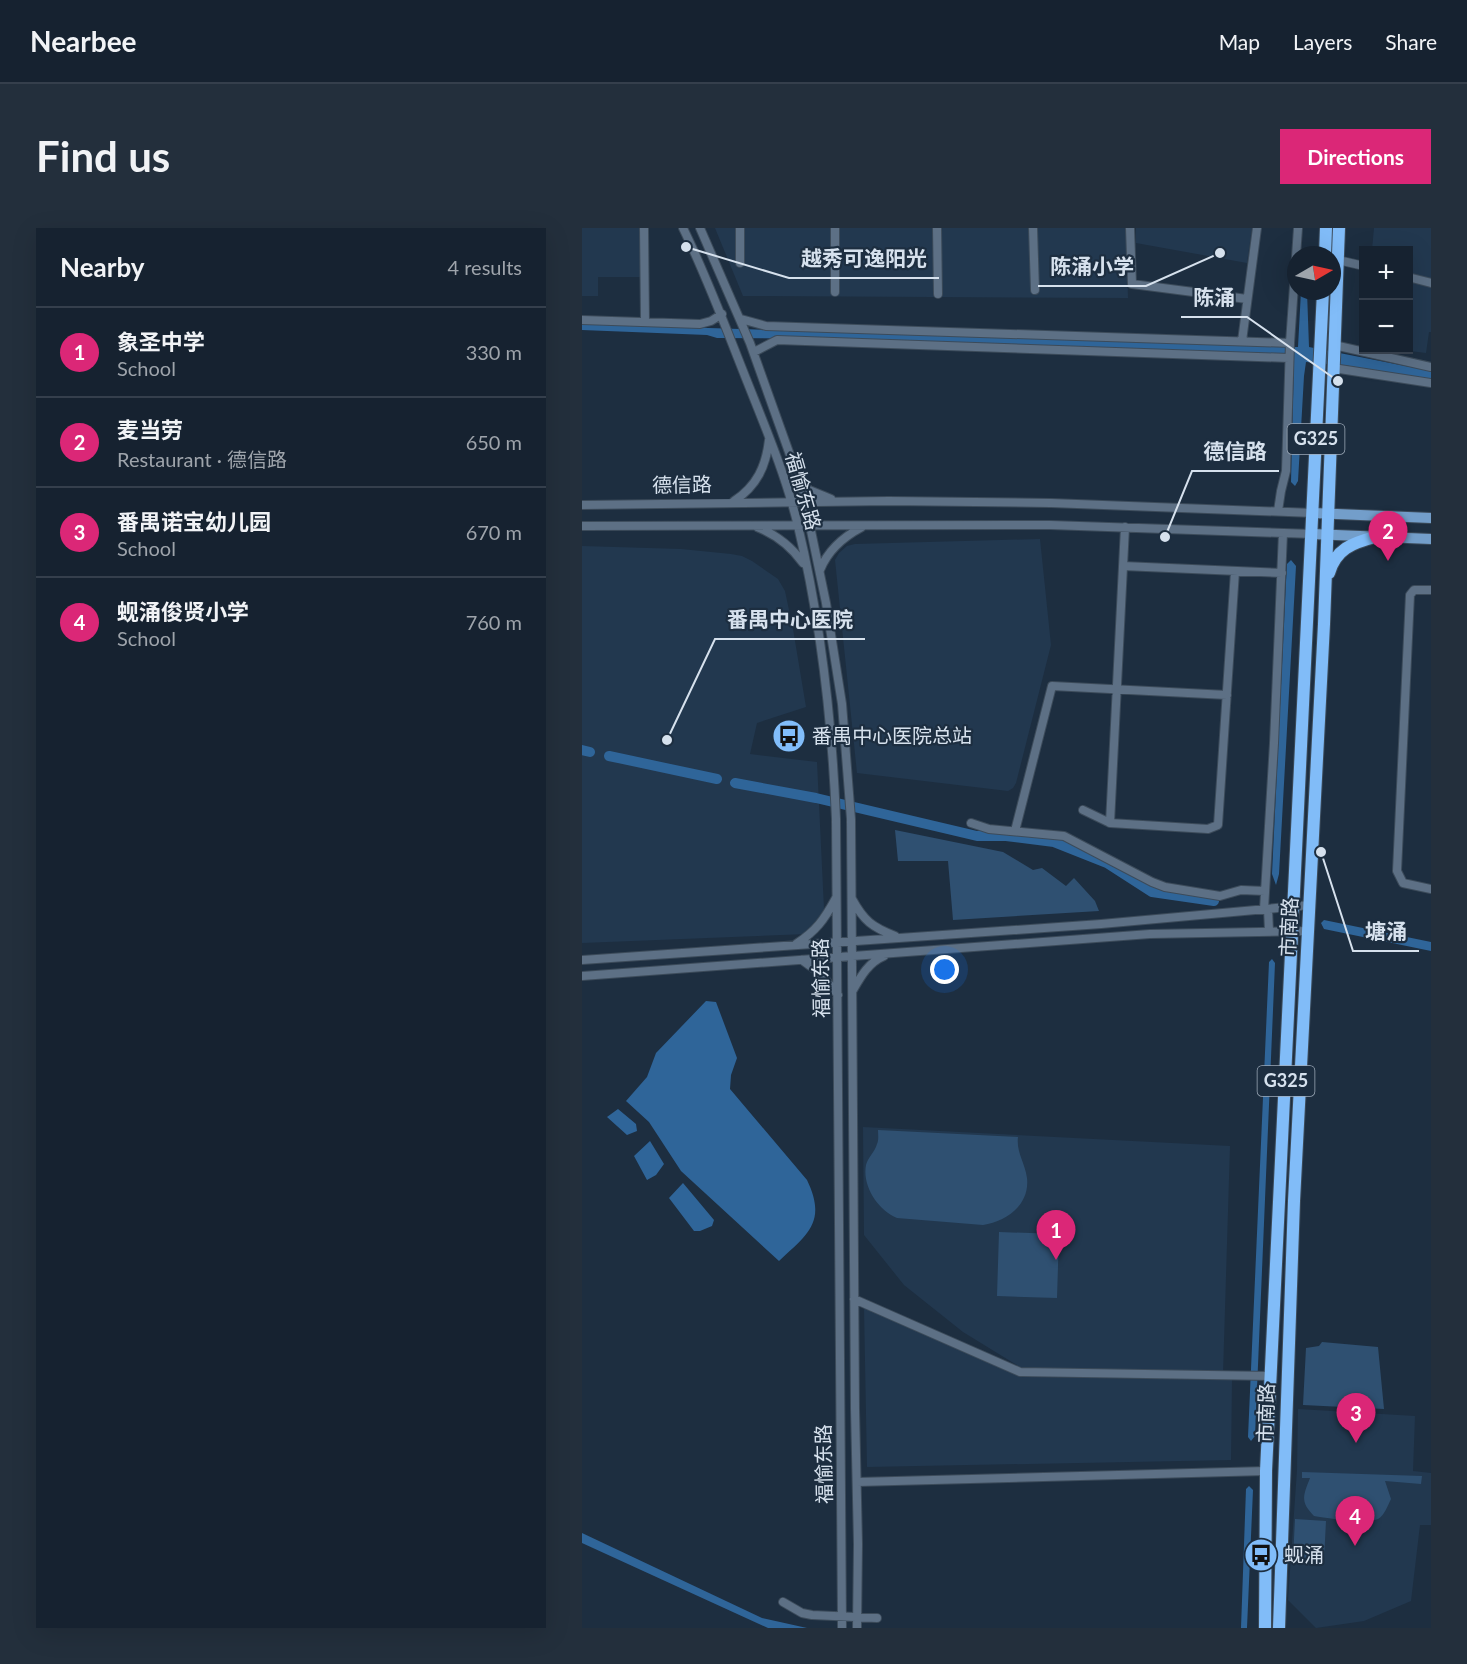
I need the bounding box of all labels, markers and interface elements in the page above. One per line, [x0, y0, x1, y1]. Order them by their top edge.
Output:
text: Nearbee [30, 24, 137, 58]
text: Map [1219, 29, 1260, 54]
text: Layers [1293, 29, 1352, 54]
text: Share [1385, 29, 1437, 54]
button: Directions [1280, 129, 1431, 184]
text: Find us [36, 131, 170, 181]
callout: 越秀可逸阳光 [789, 239, 939, 278]
text: 越秀可逸阳光 [801, 245, 927, 270]
north arrow [1287, 246, 1341, 300]
map controls [1359, 246, 1413, 354]
button: + [1359, 246, 1413, 300]
callout: 陈涌小学 [1038, 247, 1146, 286]
text: Nearby [60, 251, 145, 283]
text: 陈涌小学 [1050, 253, 1134, 278]
text: 4 results [447, 255, 522, 279]
callout: 陈涌 [1181, 278, 1247, 317]
text: 陈涌 [1193, 284, 1235, 309]
button: − [1359, 300, 1413, 354]
text: 象圣中学 [117, 328, 205, 355]
text: 1 [74, 340, 85, 364]
text: 330 m [466, 340, 522, 364]
text: School [117, 356, 176, 380]
text: 麦当劳 [117, 416, 183, 443]
road number: G325 [1288, 424, 1344, 454]
text: 2 [74, 430, 85, 454]
text: 650 m [466, 430, 522, 454]
callout: 德信路 [1192, 432, 1279, 471]
text: 德信路 [1204, 438, 1267, 463]
text: Restaurant · 德信路 [117, 447, 287, 471]
street label: 福愉东路 [781, 449, 827, 532]
street label: 德信路 [652, 471, 712, 497]
text: 番禺诺宝幼儿园 [117, 508, 271, 535]
pin: 2 [1368, 512, 1408, 561]
text: 3 [74, 520, 85, 544]
text: 670 m [466, 520, 522, 544]
text: School [117, 536, 176, 560]
text: 蚬涌俊贤小学 [117, 598, 249, 625]
callout: 番禺中心医院 [715, 600, 865, 639]
text: 番禺中心医院 [727, 606, 853, 631]
text: 4 [74, 610, 85, 634]
text: 760 m [466, 610, 522, 634]
text: School [117, 626, 176, 650]
bus stop icon: 番禺中心医院总站 [771, 718, 807, 754]
place label: 番禺中心医院总站 [812, 723, 972, 747]
street label: 市南路 [1274, 896, 1302, 958]
callout: 塘涌 [1353, 912, 1419, 951]
text: 塘涌 [1365, 918, 1407, 943]
street label: 福愉东路 [807, 938, 833, 1018]
your location [930, 955, 959, 984]
road number: G325 [1258, 1066, 1314, 1096]
pin: 1 [1036, 1210, 1076, 1260]
street label: 市南路 [1252, 1383, 1278, 1443]
pin: 3 [1336, 1394, 1376, 1443]
street label: 福愉东路 [810, 1424, 836, 1504]
pin: 4 [1336, 1496, 1374, 1546]
bus stop icon: 蚬涌 [1243, 1537, 1279, 1573]
place label: 蚬涌 [1284, 1542, 1324, 1566]

